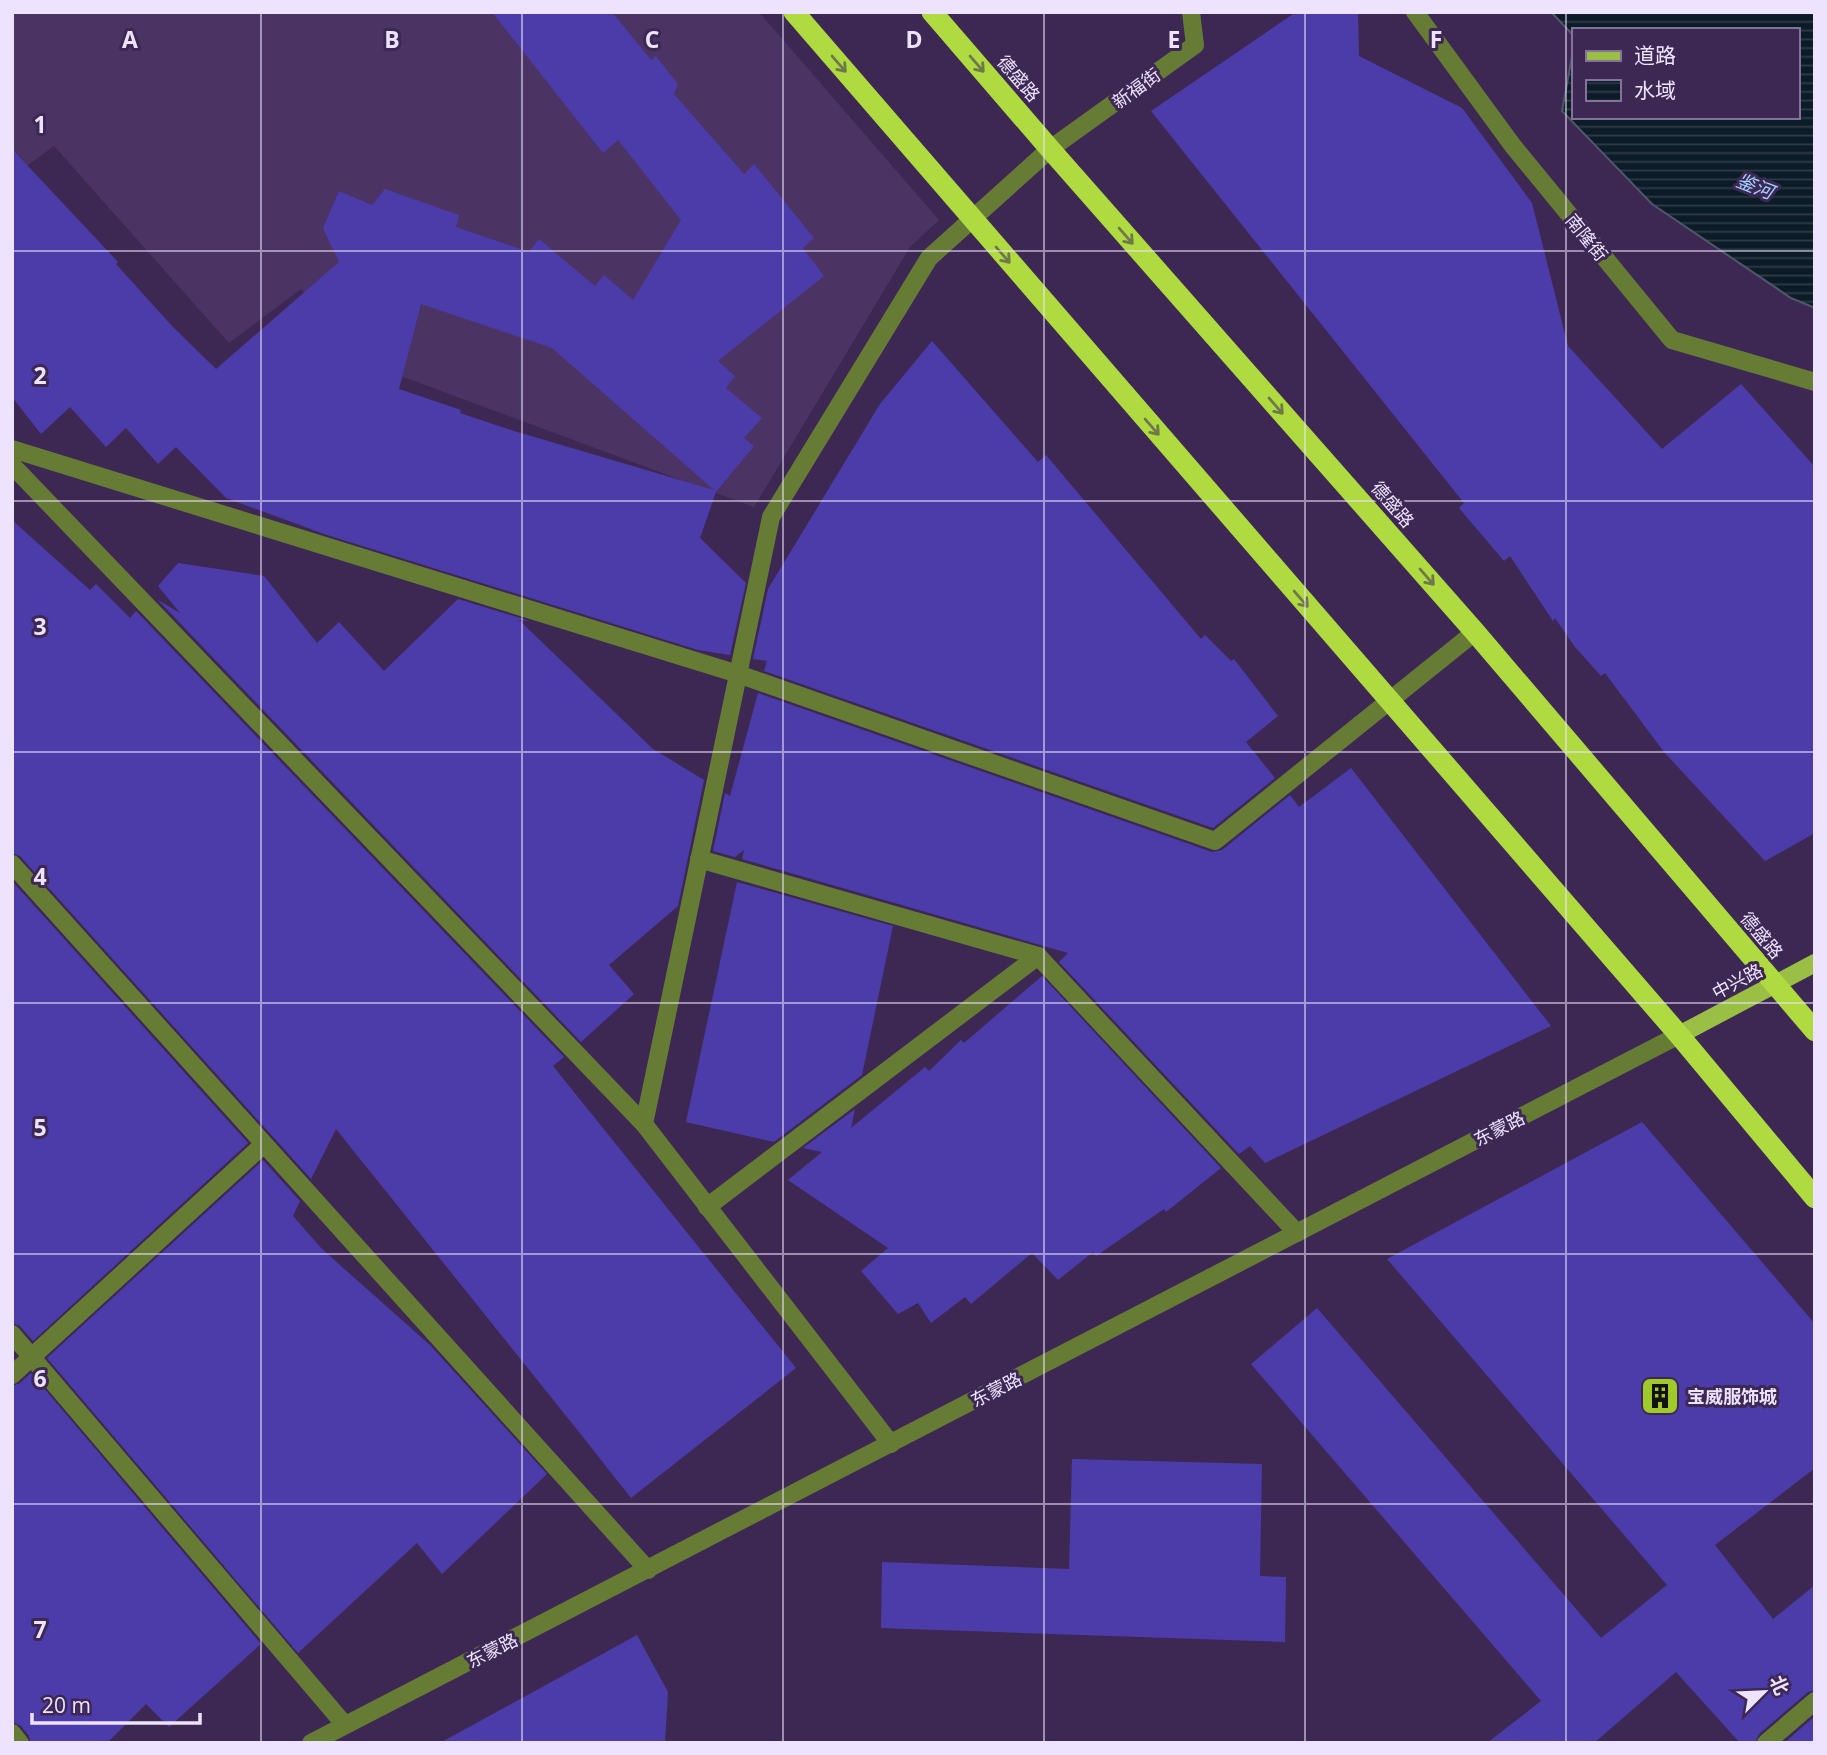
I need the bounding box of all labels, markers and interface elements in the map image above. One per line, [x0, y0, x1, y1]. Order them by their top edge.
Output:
text: A [122, 23, 138, 55]
text: B [384, 23, 400, 55]
text: C [645, 23, 659, 55]
text: D [905, 23, 923, 55]
text: E [1168, 23, 1180, 55]
text: F [1430, 23, 1442, 55]
legend [1572, 28, 1799, 119]
text: 道路 [1634, 41, 1676, 69]
street label: 德盛路 [992, 50, 1046, 106]
one-way arrow [831, 55, 847, 73]
one-way arrow [969, 55, 985, 73]
street label: 新福街 [1107, 62, 1165, 114]
text: 水域 [1634, 76, 1676, 104]
text: 1 [33, 108, 47, 140]
water label: 鉴河 [1733, 167, 1781, 206]
street label: 南隆街 [1561, 208, 1613, 266]
one-way arrow [1118, 226, 1134, 244]
one-way arrow [995, 246, 1011, 264]
text: 2 [33, 359, 47, 391]
one-way arrow [1268, 397, 1284, 415]
one-way arrow [1144, 418, 1160, 436]
street label: 德盛路 [1366, 476, 1420, 532]
one-way arrow [1419, 568, 1435, 586]
one-way arrow [1293, 590, 1309, 608]
text: 3 [33, 610, 47, 642]
text: 4 [33, 860, 47, 892]
street label: 德盛路 [1735, 907, 1789, 963]
street label: 中兴路 [1708, 958, 1766, 1004]
street label: 东蒙路 [1469, 1105, 1529, 1151]
text: 5 [33, 1111, 47, 1143]
text: 6 [33, 1362, 47, 1394]
street label: 东蒙路 [966, 1366, 1026, 1412]
building icon: 宝威服饰城 [1639, 1375, 1681, 1417]
place label: 宝威服饰城 [1687, 1384, 1777, 1408]
text: 7 [33, 1613, 47, 1645]
street label: 东蒙路 [462, 1627, 522, 1673]
north arrow [1729, 1657, 1799, 1727]
text: 北 [1764, 1671, 1795, 1699]
scale bar [32, 1682, 200, 1726]
text: 20 m [42, 1691, 91, 1719]

